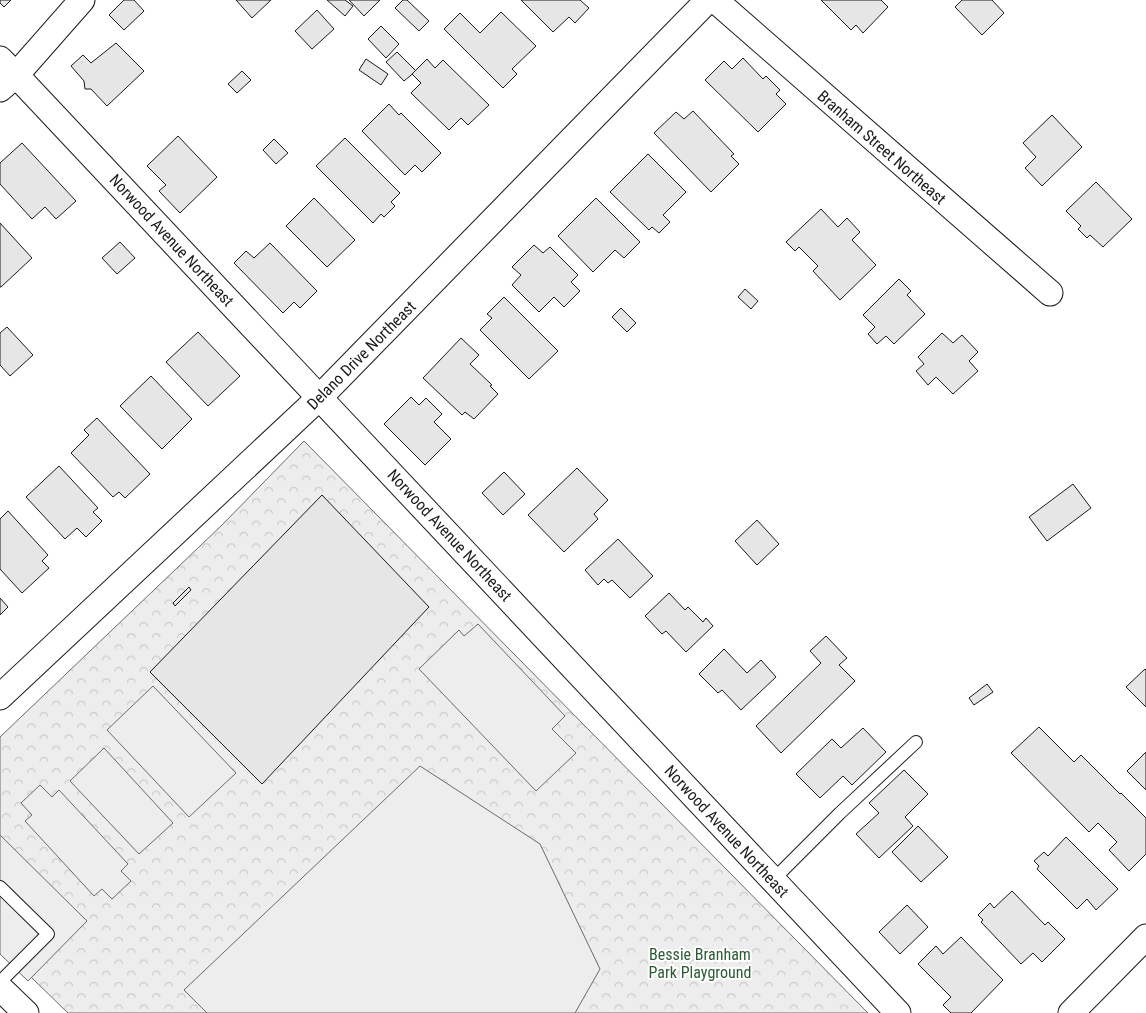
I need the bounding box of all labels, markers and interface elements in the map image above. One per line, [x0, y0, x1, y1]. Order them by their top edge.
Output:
street label: Branham Street Northeast [814, 86, 950, 208]
street label: Norwood Avenue Northeast [105, 170, 238, 311]
street label: Delano Drive Northeast [303, 297, 420, 414]
street label: Norwood Avenue Northeast [383, 465, 516, 606]
street label: Norwood Avenue Northeast [660, 761, 793, 902]
park label: Bessie Branham Park Playground [649, 945, 751, 982]

